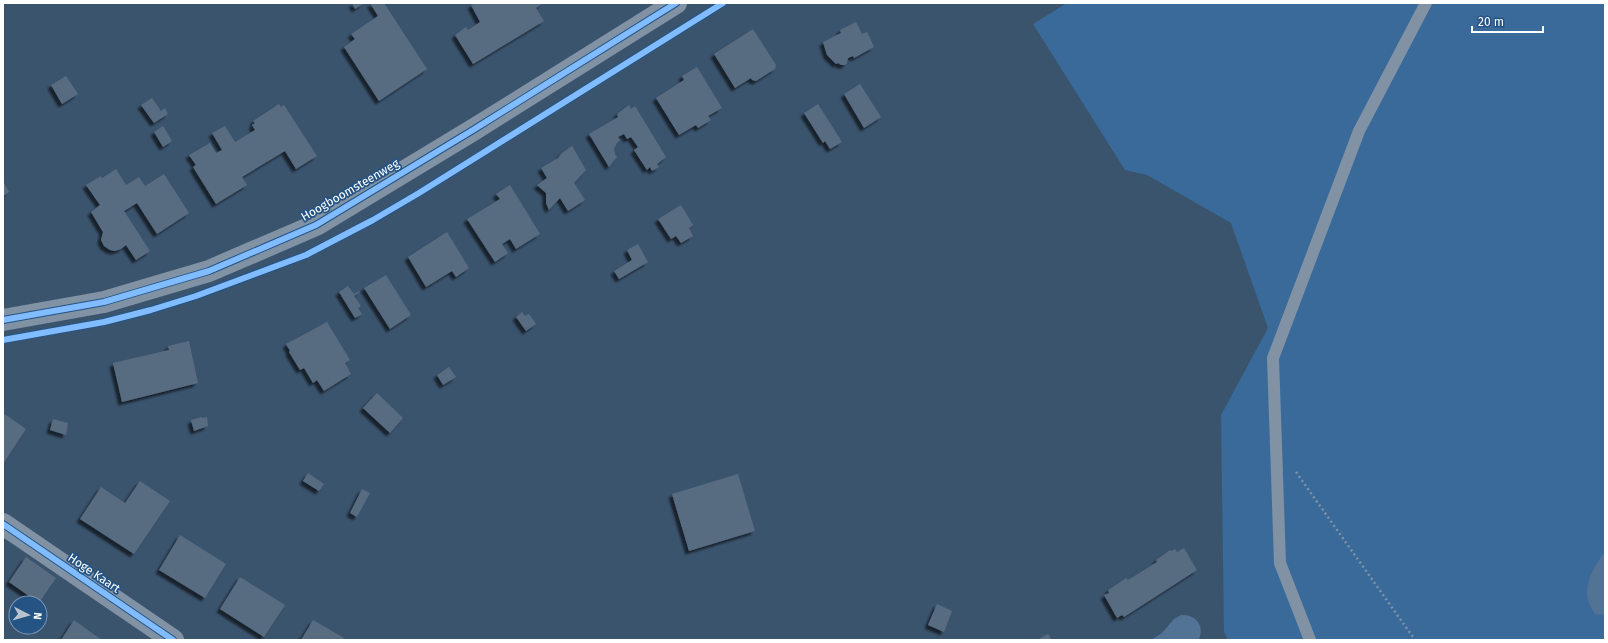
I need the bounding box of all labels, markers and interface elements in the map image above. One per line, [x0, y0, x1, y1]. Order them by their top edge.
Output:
scale bar [1472, 8, 1543, 34]
text: 20 m [1478, 15, 1504, 29]
street label: Hoogboomsteenweg [298, 156, 402, 224]
street label: Hoge Kaart [65, 550, 123, 596]
north arrow [8, 595, 48, 635]
text: N [31, 612, 44, 620]

